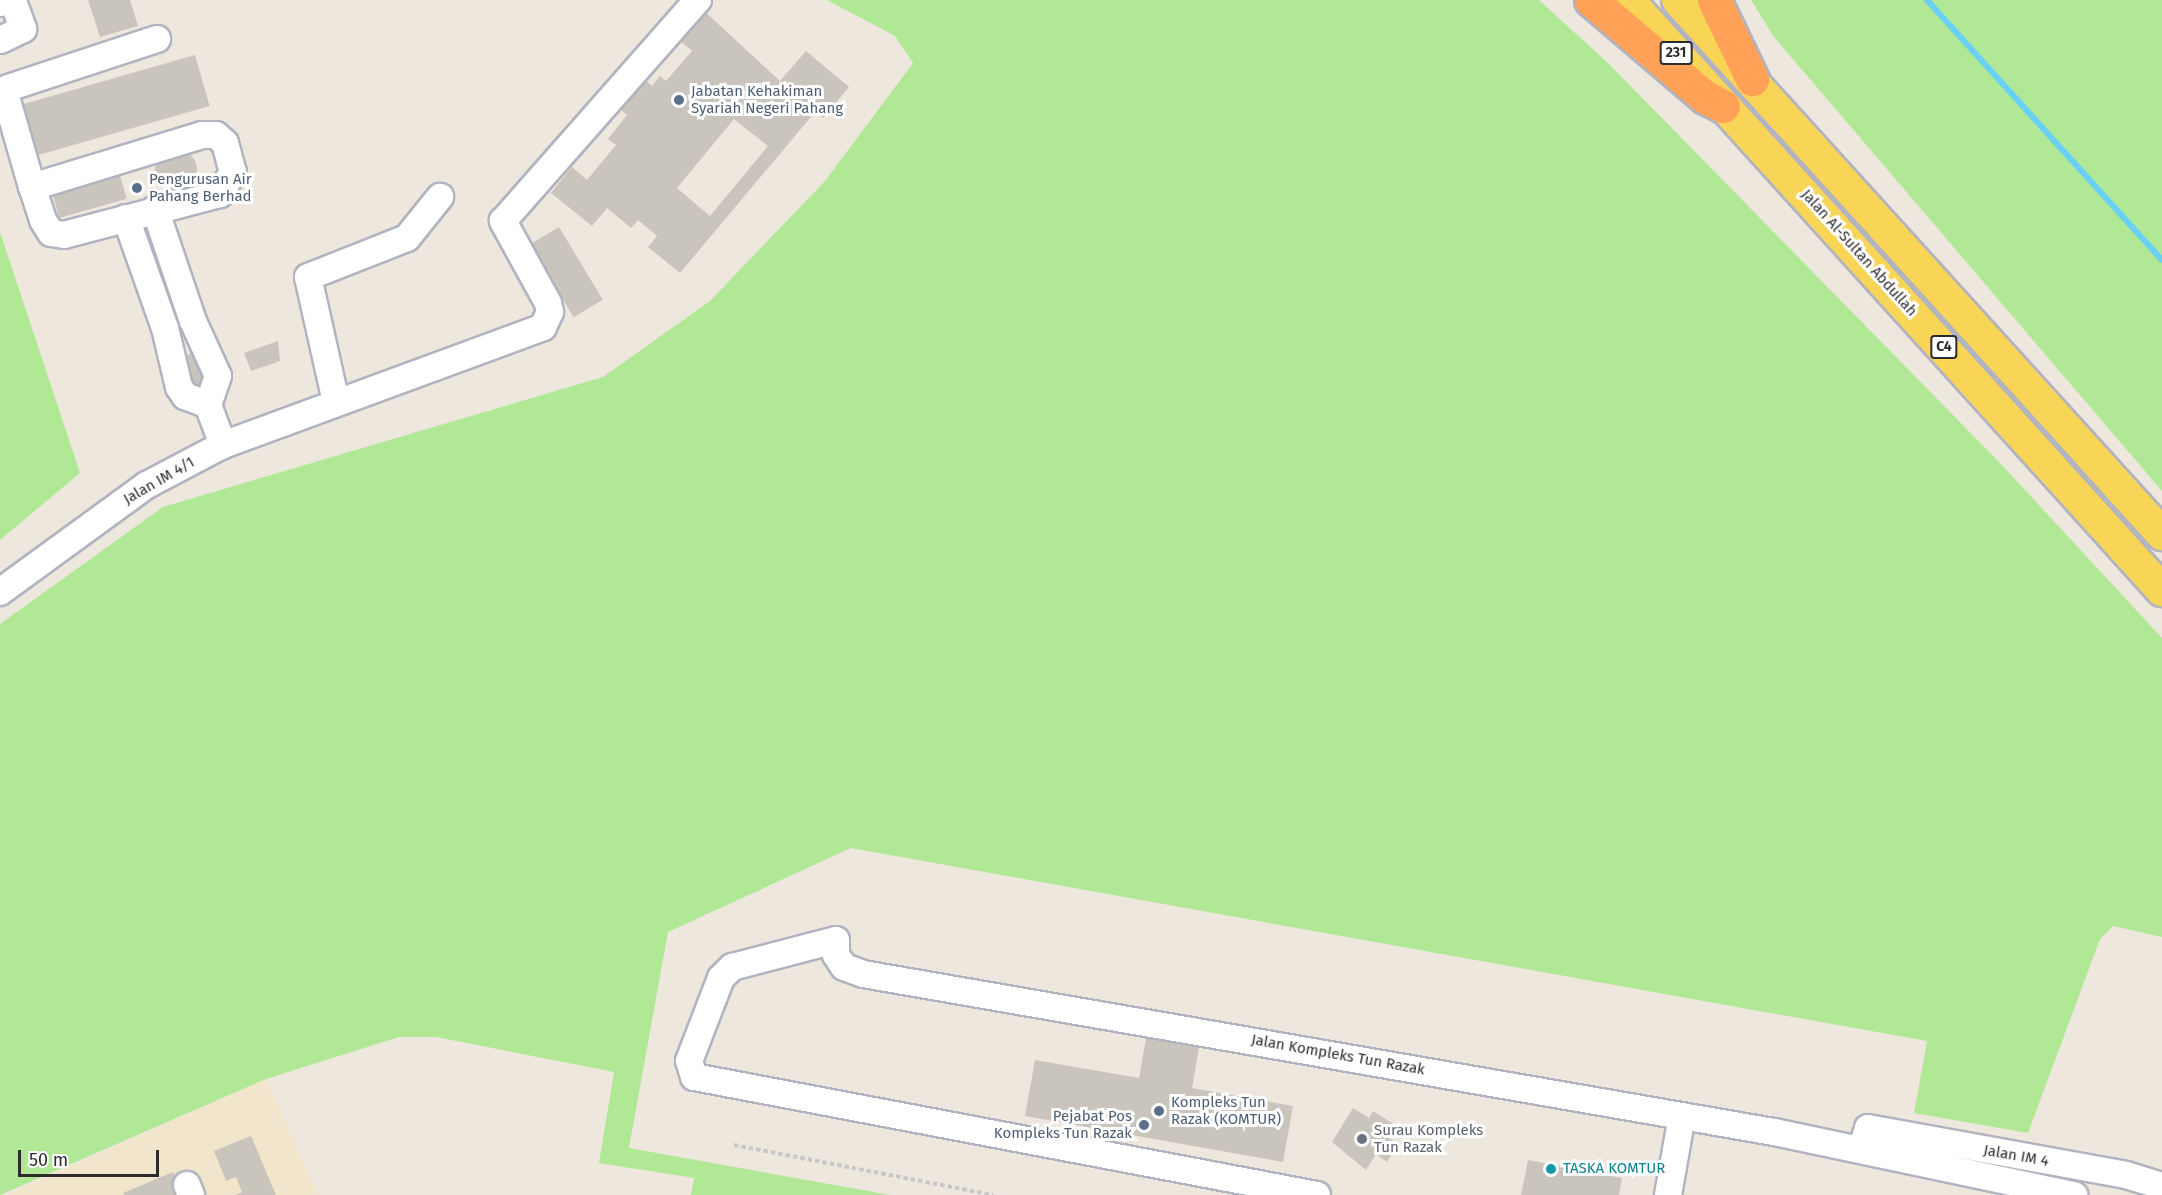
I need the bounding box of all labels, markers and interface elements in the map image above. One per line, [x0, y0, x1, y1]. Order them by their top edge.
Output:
road number: 231 [1660, 42, 1692, 64]
place label: Jabatan Kehakiman Syariah Negeri Pahang [691, 82, 843, 117]
marker: Jabatan Kehakiman Syariah Negeri Pahang [672, 93, 686, 107]
place label: Pengurusan Air Pahang Berhad [149, 170, 252, 205]
marker: Pengurusan Air Pahang Berhad [130, 181, 144, 195]
street label: Jalan Al-Sultan Abdullah [1797, 186, 1921, 320]
road number: C4 [1929, 336, 1959, 358]
street label: Jalan IM 4/1 [120, 453, 198, 509]
street label: Jalan Kompleks Tun Razak [1250, 1031, 1426, 1079]
place label: Kompleks Tun Razak (KOMTUR) [1171, 1093, 1281, 1128]
marker: Kompleks Tun Razak (KOMTUR) [1152, 1104, 1166, 1118]
place label: Pejabat Pos Kompleks Tun Razak [994, 1107, 1132, 1142]
marker: Pejabat Pos Kompleks Tun Razak [1137, 1118, 1151, 1132]
place label: Surau Kompleks Tun Razak [1374, 1121, 1483, 1156]
marker: Surau Kompleks Tun Razak [1355, 1132, 1369, 1146]
scale bar [21, 1138, 162, 1176]
street label: Jalan IM 4 [1982, 1141, 2050, 1171]
text: 50 m [29, 1149, 68, 1171]
place label: TASKA KOMTUR [1563, 1160, 1665, 1178]
marker: TASKA KOMTUR [1544, 1162, 1558, 1176]

